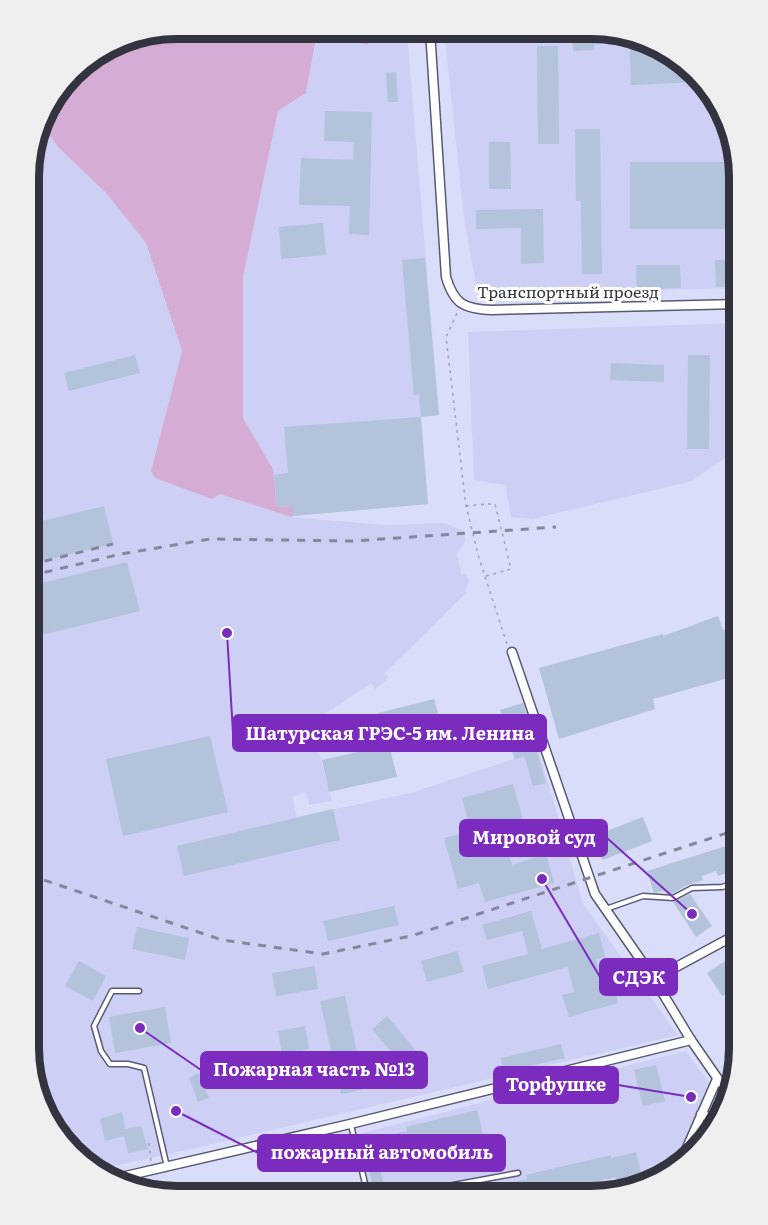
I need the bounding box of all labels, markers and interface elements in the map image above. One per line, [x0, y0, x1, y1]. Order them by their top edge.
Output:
street label: Транспортный проезд [477, 279, 659, 303]
callout: Шатурская ГРЭС-5 им. Ленина [233, 715, 546, 751]
text: Шатурская ГРЭС-5 им. Ленина [245, 719, 535, 746]
callout: Мировой суд [460, 820, 607, 856]
text: Мировой суд [472, 823, 596, 850]
callout: СДЭК [600, 959, 677, 995]
text: СДЭК [612, 963, 666, 990]
callout: Пожарная часть №13 [201, 1052, 427, 1088]
text: Пожарная часть №13 [213, 1055, 415, 1082]
callout: Торфушке [494, 1067, 618, 1103]
text: Торфушке [506, 1070, 606, 1097]
callout: пожарный автомобиль [258, 1135, 505, 1171]
text: пожарный автомобиль [271, 1138, 493, 1165]

